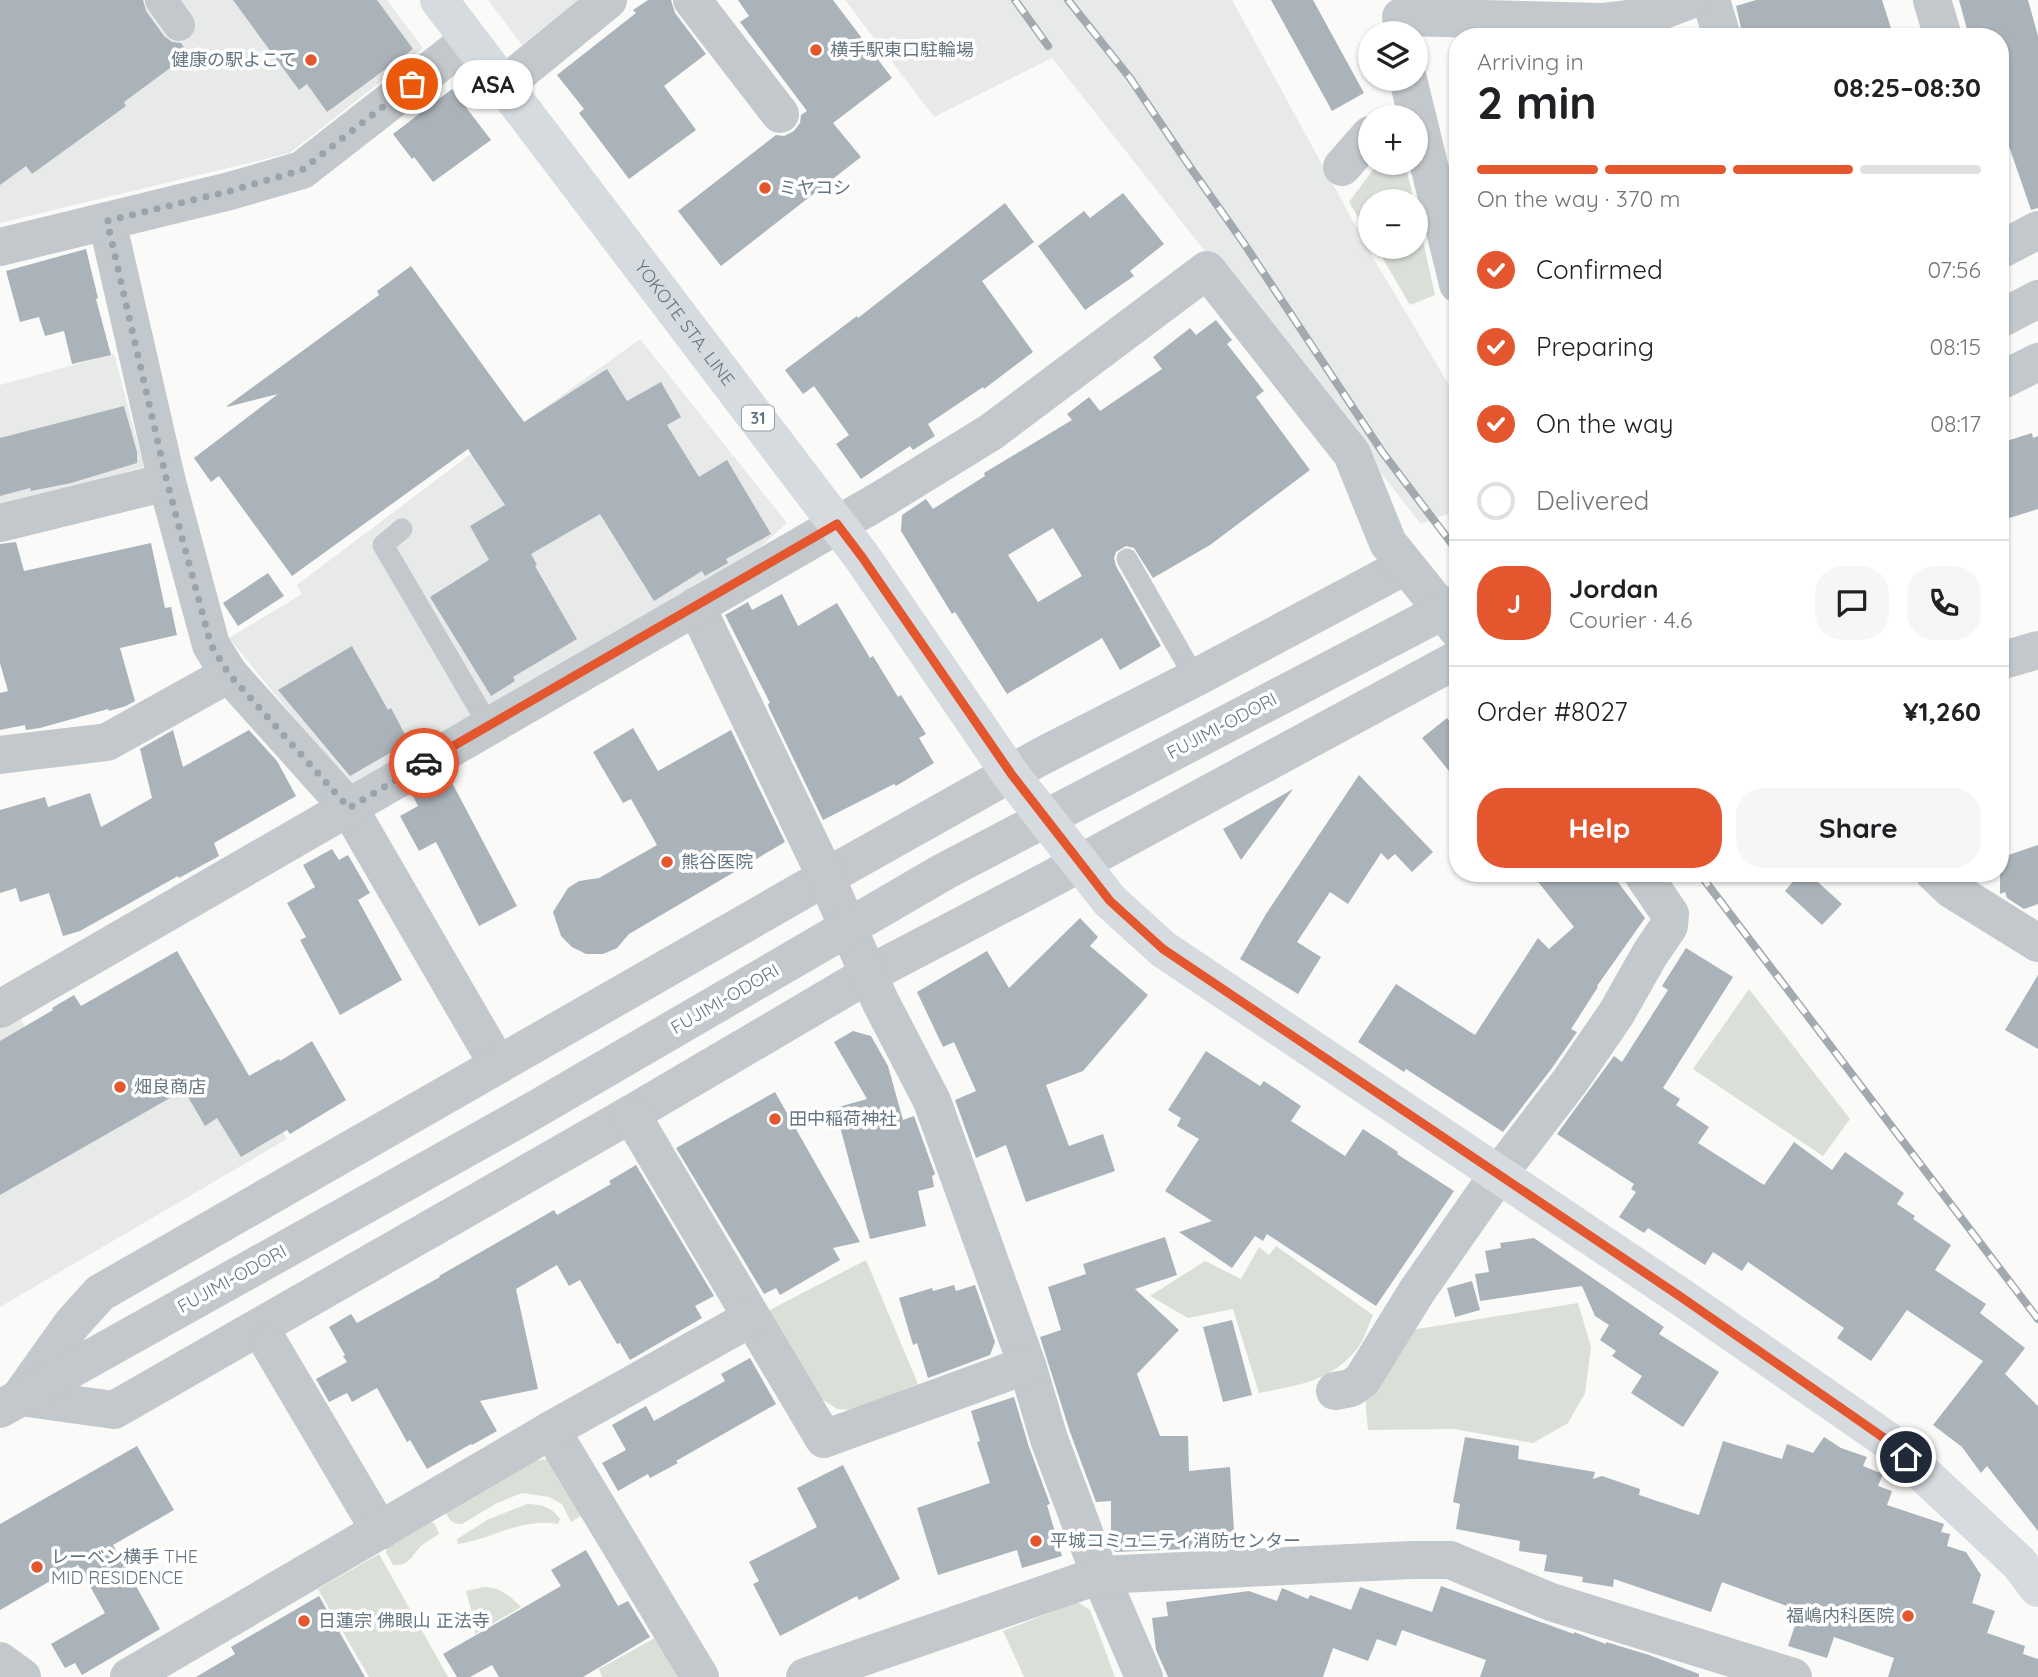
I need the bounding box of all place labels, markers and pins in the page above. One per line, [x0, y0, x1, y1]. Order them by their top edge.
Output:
place label: 横手駅東口駐輪場 [830, 38, 974, 61]
marker: 横手駅東口駐輪場 [808, 42, 824, 58]
place label: 健康の駅よこて [171, 48, 297, 71]
marker: 健康の駅よこて [303, 52, 319, 68]
pin [382, 54, 442, 114]
callout: ASA [454, 60, 534, 108]
place label: ミヤコシ [779, 176, 851, 199]
marker: ミヤコシ [757, 180, 773, 196]
place label: 熊谷医院 [681, 850, 753, 873]
marker: 熊谷医院 [659, 854, 675, 870]
place label: 畑良商店 [134, 1075, 206, 1098]
marker: 畑良商店 [112, 1079, 128, 1095]
place label: 田中稲荷神社 [789, 1107, 897, 1130]
marker: 田中稲荷神社 [767, 1111, 783, 1127]
pin [1876, 1427, 1936, 1487]
place label: 平城コミュニティ消防センター [1050, 1529, 1301, 1552]
marker: 平城コミュニティ消防センター [1028, 1533, 1044, 1549]
place label: レーベン横手 THE MID RESIDENCE [51, 1545, 198, 1589]
marker: レーベン横手 THE MID RESIDENCE [29, 1559, 45, 1575]
place label: 福嶋内科医院 [1786, 1604, 1894, 1627]
marker: 福嶋内科医院 [1900, 1608, 1916, 1624]
place label: 日蓮宗 佛眼山 正法寺 [318, 1609, 490, 1632]
marker: 日蓮宗 佛眼山 正法寺 [296, 1613, 312, 1629]

